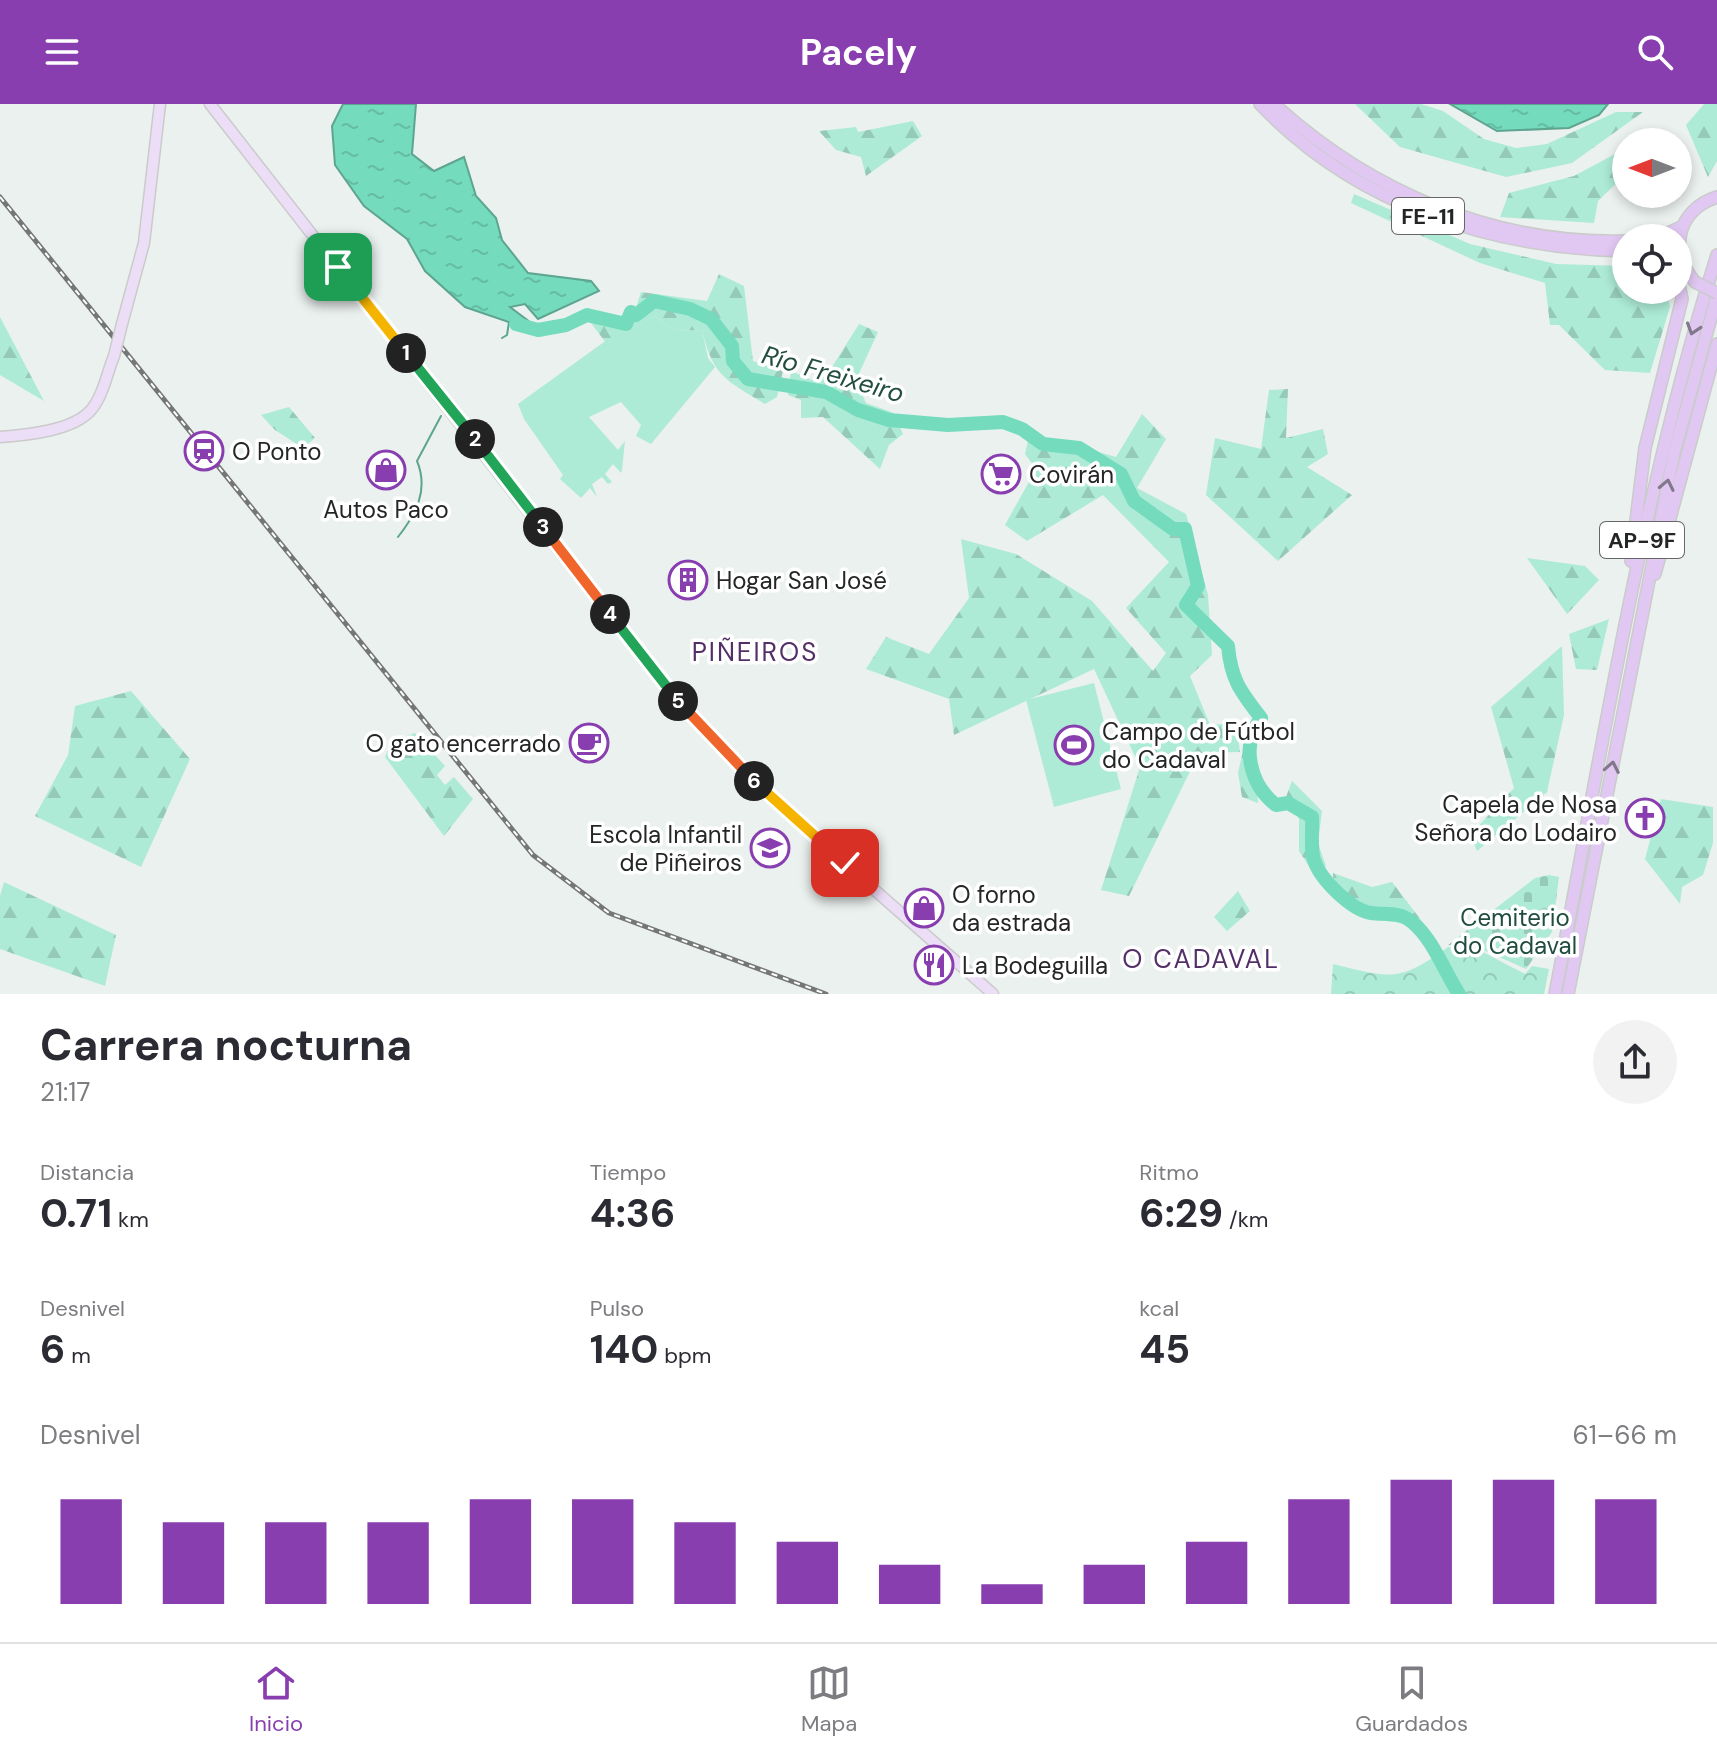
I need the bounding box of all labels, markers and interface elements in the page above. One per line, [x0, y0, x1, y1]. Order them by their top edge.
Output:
text: Pacely [800, 29, 917, 76]
icon: menu [40, 30, 84, 74]
icon: search [1633, 30, 1677, 74]
north arrow [1612, 128, 1692, 208]
map controls [1612, 128, 1692, 304]
road number: FE-11 [1392, 198, 1464, 234]
button: locate [1612, 224, 1692, 304]
pin [304, 233, 372, 301]
icon: arrive [316, 245, 360, 289]
one-way arrow [1687, 322, 1703, 336]
pin: 1 [386, 333, 426, 373]
text: 1 [402, 338, 410, 367]
water label: Río Freixeiro [758, 338, 908, 410]
pin: 2 [455, 419, 495, 459]
text: 2 [469, 424, 481, 453]
station icon: O Ponto [183, 430, 225, 472]
place label: O Ponto [232, 436, 322, 467]
shop icon: Autos Paco [365, 449, 407, 491]
supermarket icon: Covirán [980, 453, 1022, 495]
place label: Covirán [1029, 459, 1114, 490]
one-way arrow [1658, 478, 1675, 492]
place label: Autos Paco [323, 494, 449, 525]
pin: 3 [523, 507, 563, 547]
text: 3 [536, 512, 550, 541]
road number: AP-9F [1600, 522, 1684, 558]
building icon: Hogar San José [667, 559, 709, 601]
place label: Hogar San José [716, 565, 887, 596]
pin: 4 [590, 594, 630, 634]
text: 4 [603, 599, 617, 628]
district label: PIÑEIROS [692, 635, 818, 669]
pin: 5 [658, 681, 698, 721]
text: 5 [671, 686, 685, 715]
place label: Campo de Fútbol do Cadaval [1102, 716, 1295, 775]
cafe icon: O gato encerrado [568, 722, 610, 764]
sports icon: Campo de Fútbol do Cadaval [1053, 724, 1095, 766]
place label: O gato encerrado [365, 728, 561, 759]
pin: 6 [734, 761, 774, 801]
one-way arrow [1602, 761, 1619, 774]
text: 6 [747, 766, 761, 795]
place label: Capela de Nosa Señora do Lodairo [1415, 789, 1617, 848]
church icon: Capela de Nosa Señora do Lodairo [1624, 797, 1666, 839]
place label: Escola Infantil de Piñeiros [589, 819, 742, 878]
school or university icon: Escola Infantil de Piñeiros [749, 827, 791, 869]
pin [811, 829, 879, 897]
icon: check [823, 841, 867, 885]
place label: O forno da estrada [952, 879, 1071, 938]
shop icon: O forno da estrada [903, 887, 945, 929]
park label: Cemiterio do Cadaval [1453, 902, 1577, 961]
district label: O CADAVAL [1122, 942, 1280, 976]
restaurant icon: La Bodeguilla [913, 944, 955, 986]
place label: La Bodeguilla [962, 950, 1108, 981]
text: Carrera nocturna [40, 1016, 412, 1074]
button: share [1593, 1020, 1677, 1104]
text: 21:17 [40, 1075, 90, 1109]
text: Distancia [40, 1158, 134, 1187]
text: Tiempo [590, 1158, 666, 1187]
text: Ritmo [1139, 1158, 1199, 1187]
text: 0.71 [40, 1187, 112, 1239]
text: 4:36 [590, 1187, 675, 1239]
text: 6:29 [1139, 1187, 1223, 1239]
text: km [112, 1205, 149, 1234]
text: /km [1223, 1205, 1268, 1234]
text: Desnivel [40, 1294, 125, 1323]
text: Pulso [590, 1294, 644, 1323]
text: kcal [1139, 1294, 1179, 1323]
text: 6 [40, 1323, 65, 1375]
text: 140 [590, 1323, 658, 1375]
text: 45 [1139, 1323, 1190, 1375]
text: m [65, 1341, 91, 1370]
text: bpm [658, 1341, 711, 1370]
text: Desnivel [40, 1418, 141, 1452]
text: 61–66 m [1572, 1418, 1677, 1452]
tab: Inicio [249, 1661, 303, 1738]
tab: Mapa [801, 1661, 857, 1738]
tab: Guardados [1355, 1661, 1468, 1738]

